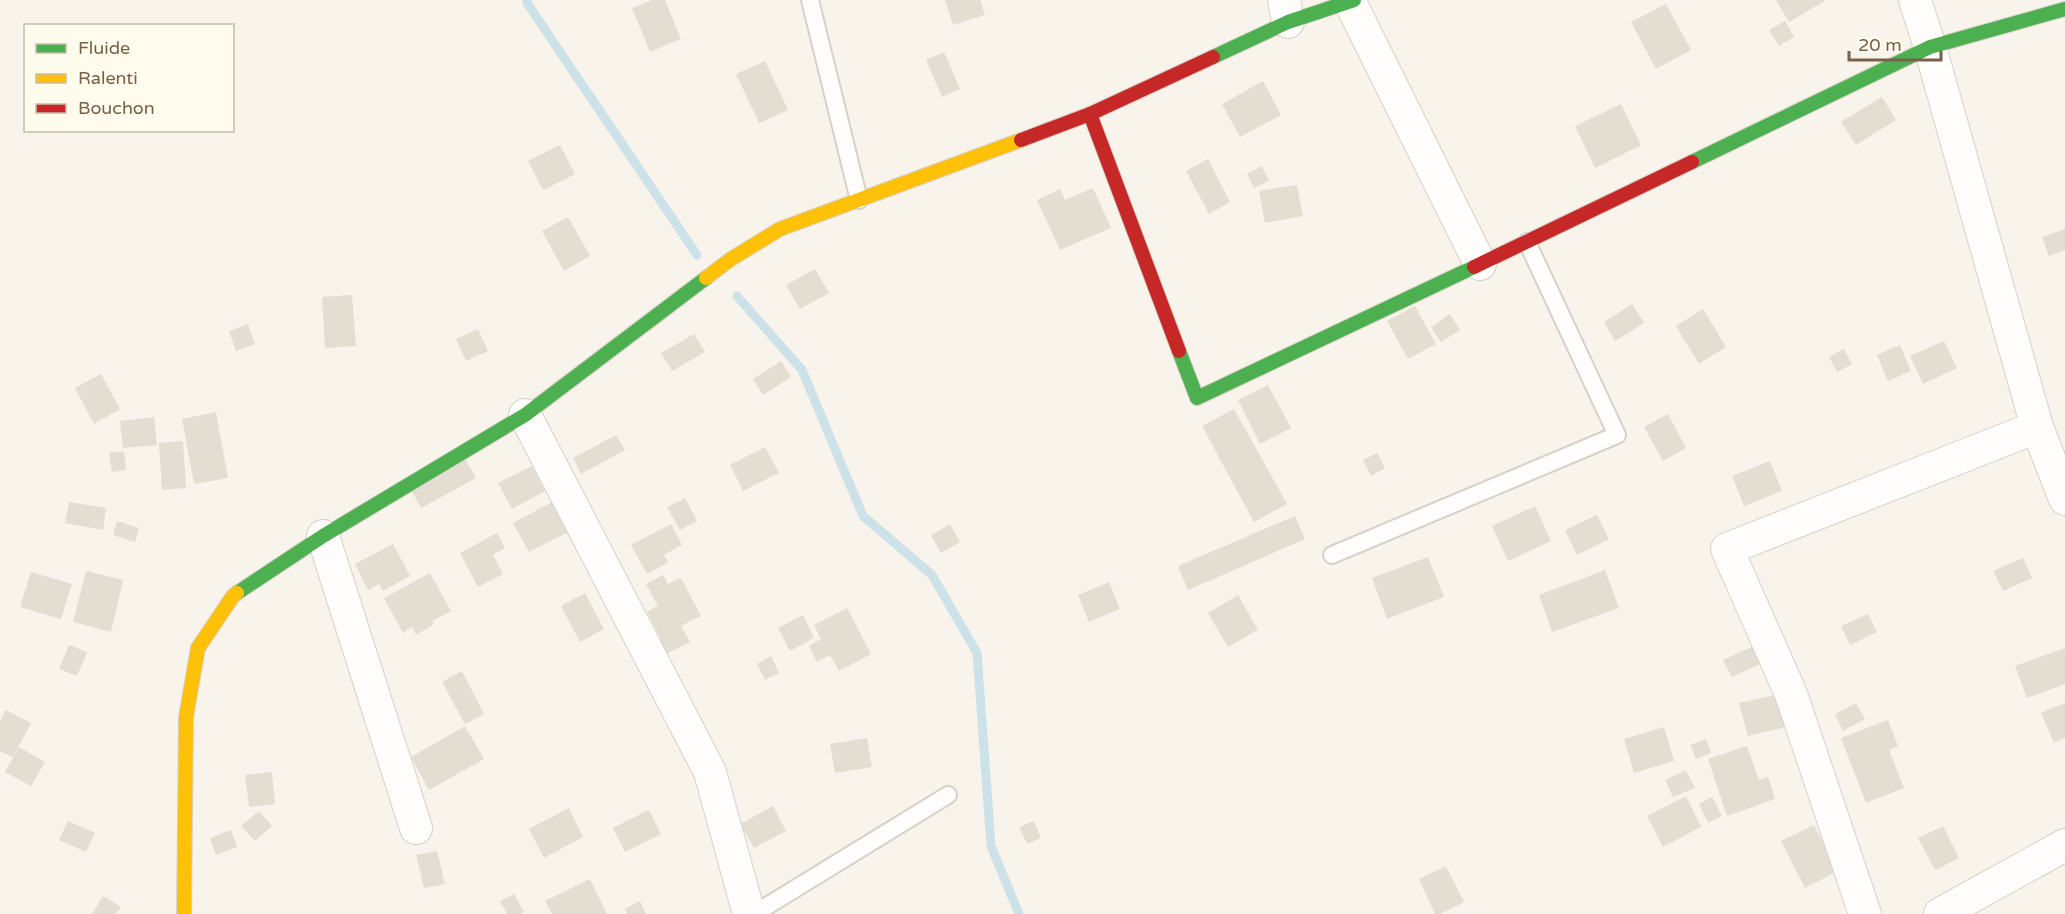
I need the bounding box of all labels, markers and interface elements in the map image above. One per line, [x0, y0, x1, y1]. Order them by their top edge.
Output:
legend [24, 24, 234, 132]
scale bar [1849, 24, 1940, 62]
text: 20 m [1858, 34, 1902, 56]
text: Fluide [78, 37, 130, 59]
text: Ralenti [78, 67, 138, 89]
text: Bouchon [78, 97, 155, 119]

